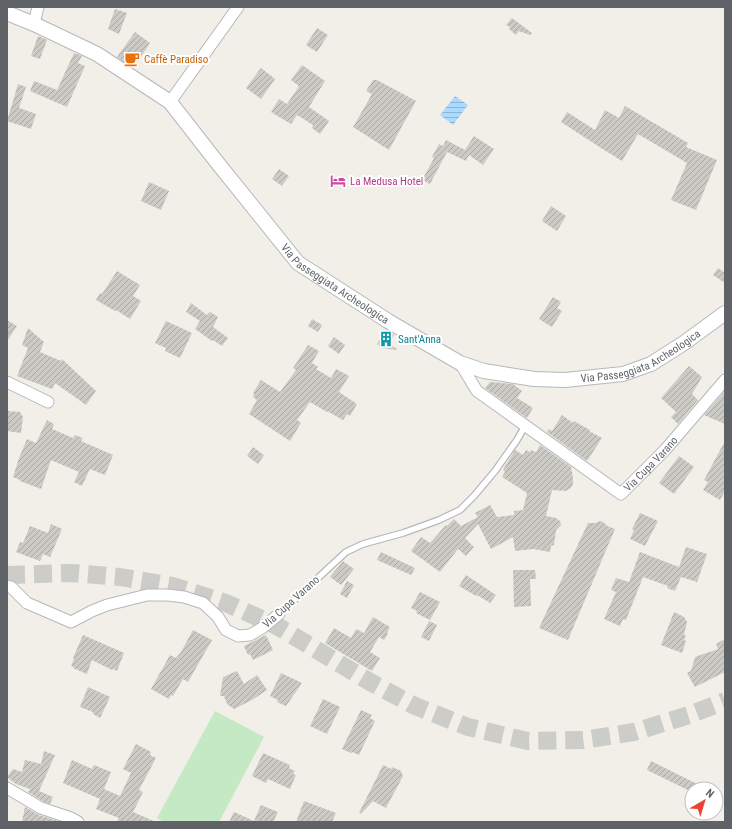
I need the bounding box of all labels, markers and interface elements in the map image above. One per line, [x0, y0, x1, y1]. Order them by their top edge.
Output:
cafe icon: Caffè Paradiso [123, 50, 141, 68]
place label: Caffè Paradiso [144, 53, 209, 66]
hotel icon: La Medusa Hotel [329, 172, 347, 190]
place label: La Medusa Hotel [350, 175, 423, 188]
street label: Via Passeggiata Archeologica [279, 241, 391, 326]
street label: Via Passeggiata Archeologica [580, 327, 703, 385]
building icon: Sant'Anna [377, 330, 395, 348]
place label: Sant'Anna [398, 333, 441, 346]
street label: Via Cupa Varano [621, 433, 681, 494]
street label: Via Cupa Varano [260, 573, 322, 631]
north arrow [684, 781, 724, 821]
text: N [703, 786, 717, 801]

